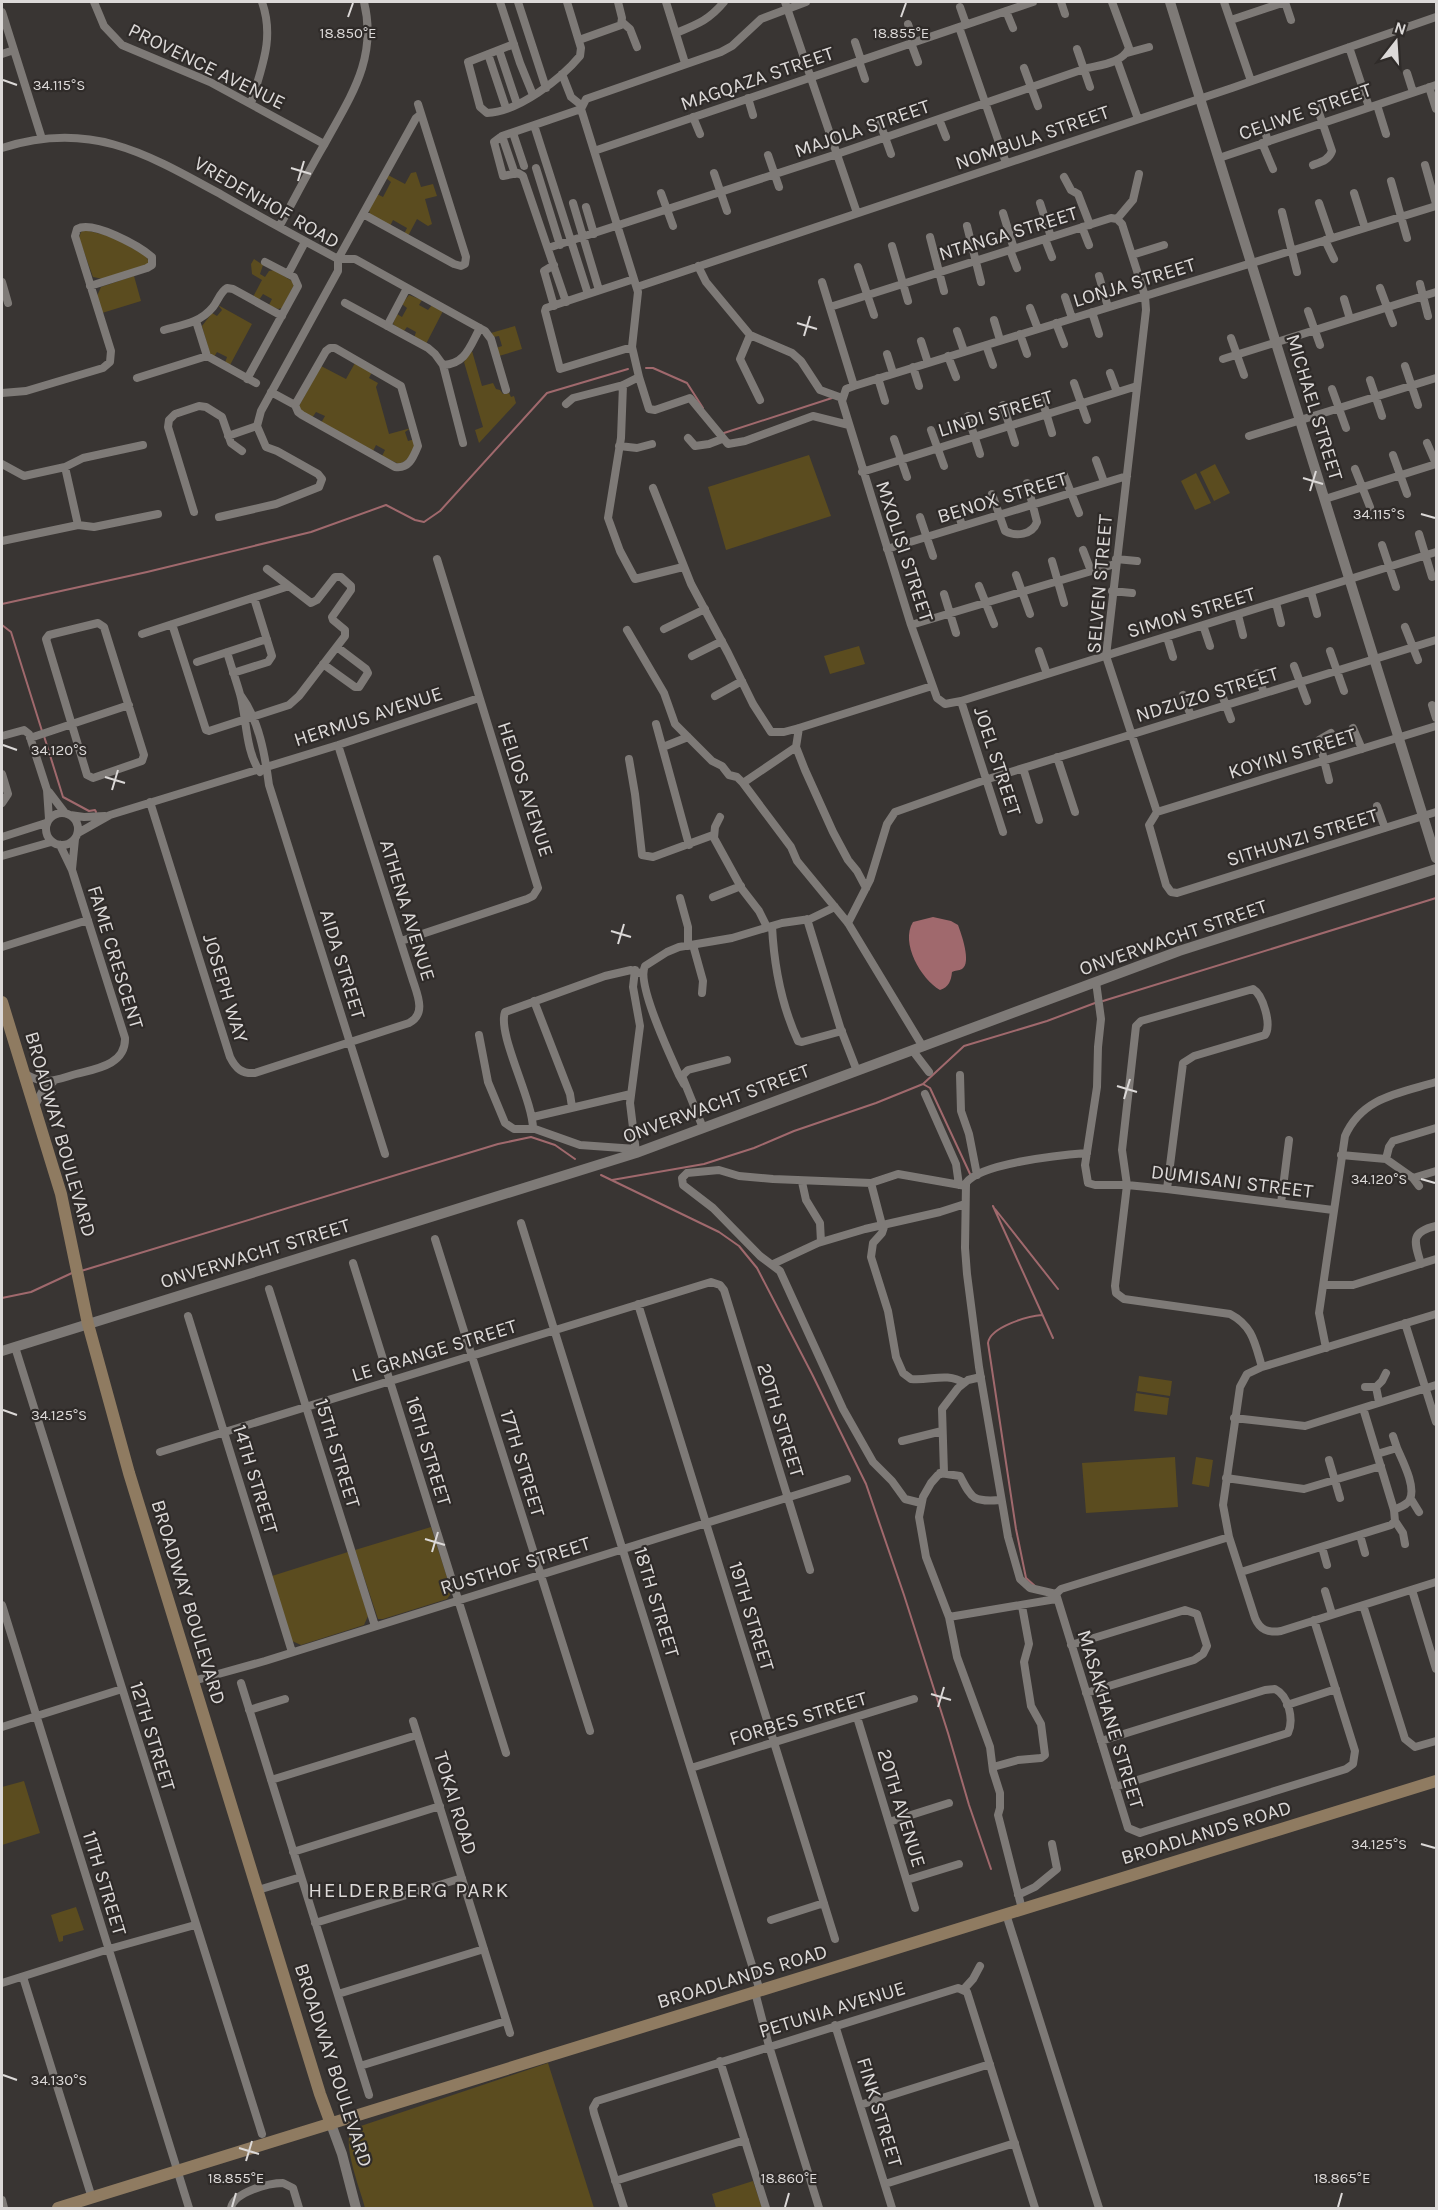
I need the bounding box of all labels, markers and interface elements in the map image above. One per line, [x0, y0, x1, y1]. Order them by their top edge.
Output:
north arrow [1366, 12, 1426, 72]
text: N [1392, 17, 1409, 39]
street label: PROVENCE AVENUE [124, 18, 289, 114]
text: 18.850°E [320, 24, 376, 42]
text: 18.855°E [873, 24, 929, 42]
street label: MAGQAZA STREET [677, 41, 837, 116]
text: 34.115°S [33, 76, 85, 94]
street label: CELIWE STREET [1236, 78, 1375, 145]
street label: MAJOLA STREET [791, 95, 933, 162]
street label: NOMBULA STREET [952, 100, 1112, 175]
street label: VREDENHOF ROAD [190, 151, 344, 253]
street label: NTANGA STREET [936, 201, 1080, 266]
street label: LONJA STREET [1070, 253, 1198, 312]
street label: MICHAEL STREET [1281, 331, 1348, 483]
street label: LINDI STREET [935, 385, 1055, 442]
street label: BENOX STREET [934, 467, 1070, 528]
street label: MXOLISI STREET [871, 478, 938, 624]
text: 34.115°S [1353, 505, 1405, 523]
street label: SELVEN STREET [1082, 514, 1117, 655]
street label: SIMON STREET [1124, 582, 1258, 643]
street label: NDZUZO STREET [1133, 662, 1281, 727]
street label: HERMUS AVENUE [291, 682, 445, 751]
street label: JOEL STREET [969, 704, 1026, 819]
street label: HELIOS AVENUE [493, 719, 558, 860]
street label: KOYINI STREET [1226, 723, 1359, 784]
text: 34.120°S [31, 741, 87, 759]
street label: SITHUNZI STREET [1224, 804, 1381, 871]
street label: ATHENA AVENUE [375, 837, 440, 984]
street label: FAME CRESCENT [83, 883, 148, 1032]
street label: ONVERWACHT STREET [1076, 894, 1270, 980]
street label: AIDA STREET [315, 907, 370, 1022]
street label: JOSEPH WAY [198, 931, 253, 1045]
street label: BROADWAY BOULEVARD [20, 1029, 101, 1240]
street label: ONVERWACHT STREET [620, 1059, 813, 1148]
street label: DUMISANI STREET [1150, 1160, 1314, 1203]
text: 34.120°S [1351, 1170, 1407, 1188]
street label: ONVERWACHT STREET [157, 1214, 353, 1293]
street label: LE GRANGE STREET [349, 1314, 519, 1387]
street label: 20TH STREET [752, 1360, 809, 1480]
street label: 16TH STREET [401, 1394, 456, 1509]
street label: 15TH STREET [310, 1396, 365, 1510]
text: 34.125°S [31, 1406, 87, 1424]
street label: 17TH STREET [495, 1407, 550, 1520]
street label: 14TH STREET [228, 1422, 283, 1536]
street label: BROADWAY BOULEVARD [146, 1497, 231, 1707]
street label: RUSTHOF STREET [437, 1532, 593, 1599]
street label: 18TH STREET [629, 1544, 684, 1660]
street label: 19TH STREET [724, 1559, 779, 1674]
street label: MASAKHANE STREET [1072, 1627, 1149, 1811]
street label: 12TH STREET [125, 1679, 180, 1794]
street label: FORBES STREET [726, 1687, 870, 1750]
street label: 20TH AVENUE [873, 1746, 931, 1870]
street label: TOKAI ROAD [429, 1749, 482, 1858]
street label: BROADLANDS ROAD [1118, 1796, 1294, 1869]
street label: 11TH STREET [78, 1828, 131, 1938]
text: 34.125°S [1351, 1835, 1407, 1853]
district label: HELDERBERG PARK [308, 1878, 510, 1902]
street label: BROADLANDS ROAD [654, 1940, 830, 2013]
street label: BROADWAY BOULEVARD [290, 1960, 377, 2170]
street label: PETUNIA AVENUE [756, 1976, 908, 2043]
street label: FINK STREET [852, 2055, 907, 2170]
text: 34.130°S [31, 2071, 87, 2089]
text: 18.855°E [208, 2169, 264, 2187]
text: 18.860°E [760, 2169, 818, 2187]
text: 18.865°E [1314, 2169, 1370, 2187]

